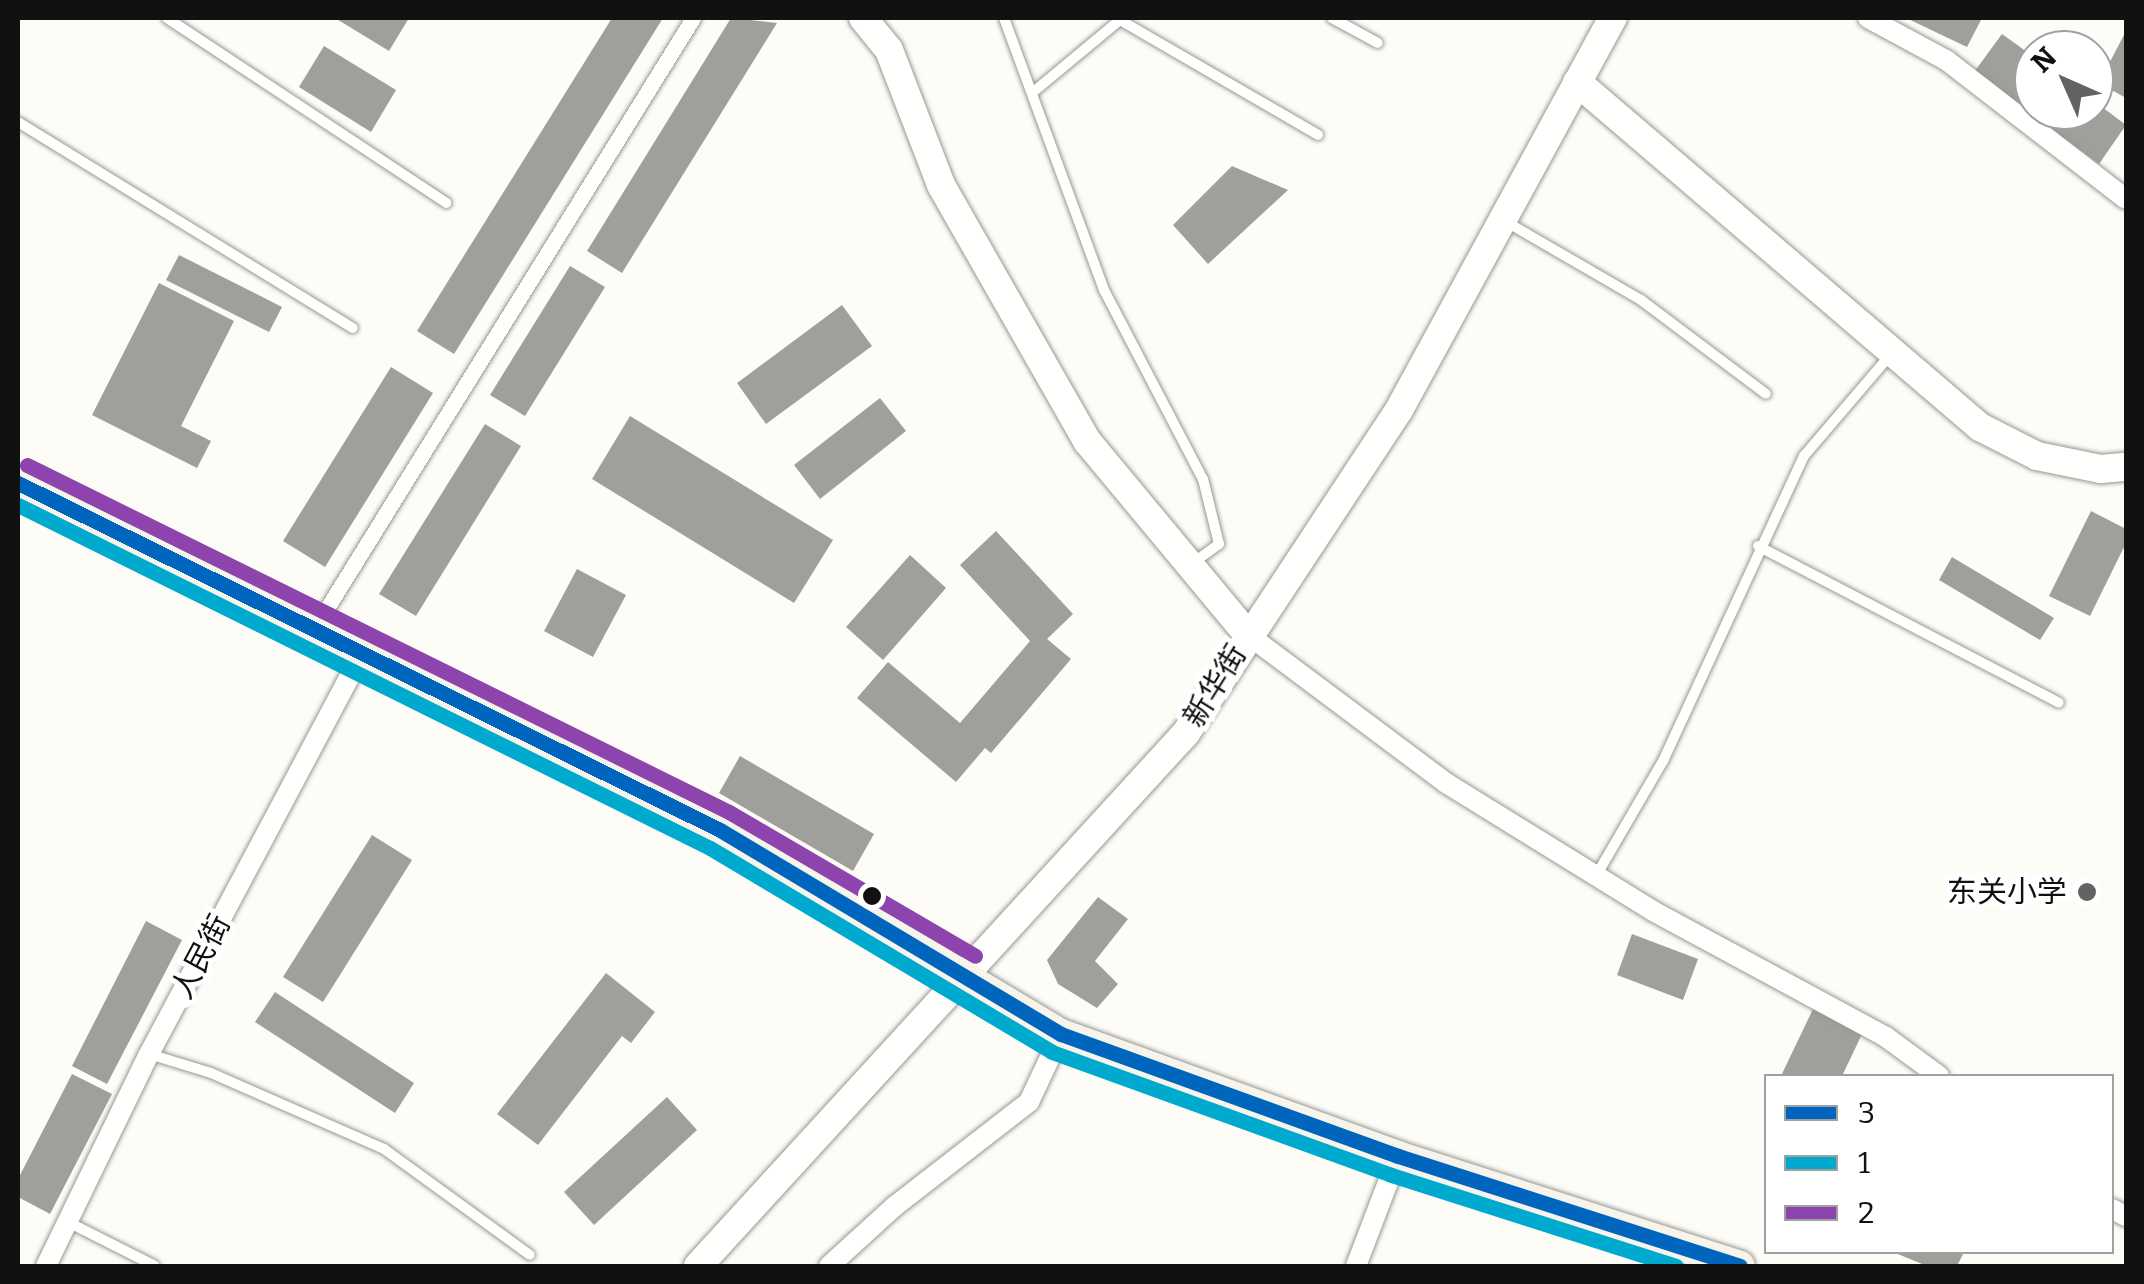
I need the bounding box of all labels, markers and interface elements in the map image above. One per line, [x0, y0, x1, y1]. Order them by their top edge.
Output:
north arrow [2014, 30, 2114, 130]
text: N [2025, 41, 2063, 79]
street label: 新华街 [1176, 638, 1254, 734]
place label: 东关小学 [1947, 874, 2067, 910]
marker: 东关小学 [2076, 881, 2098, 903]
unlabelled marker [862, 886, 882, 906]
street label: 人民街 [164, 909, 238, 1005]
legend [1764, 1074, 2114, 1254]
text: 3 [1858, 1095, 1875, 1131]
text: 1 [1858, 1145, 1870, 1181]
text: 2 [1858, 1195, 1874, 1231]

